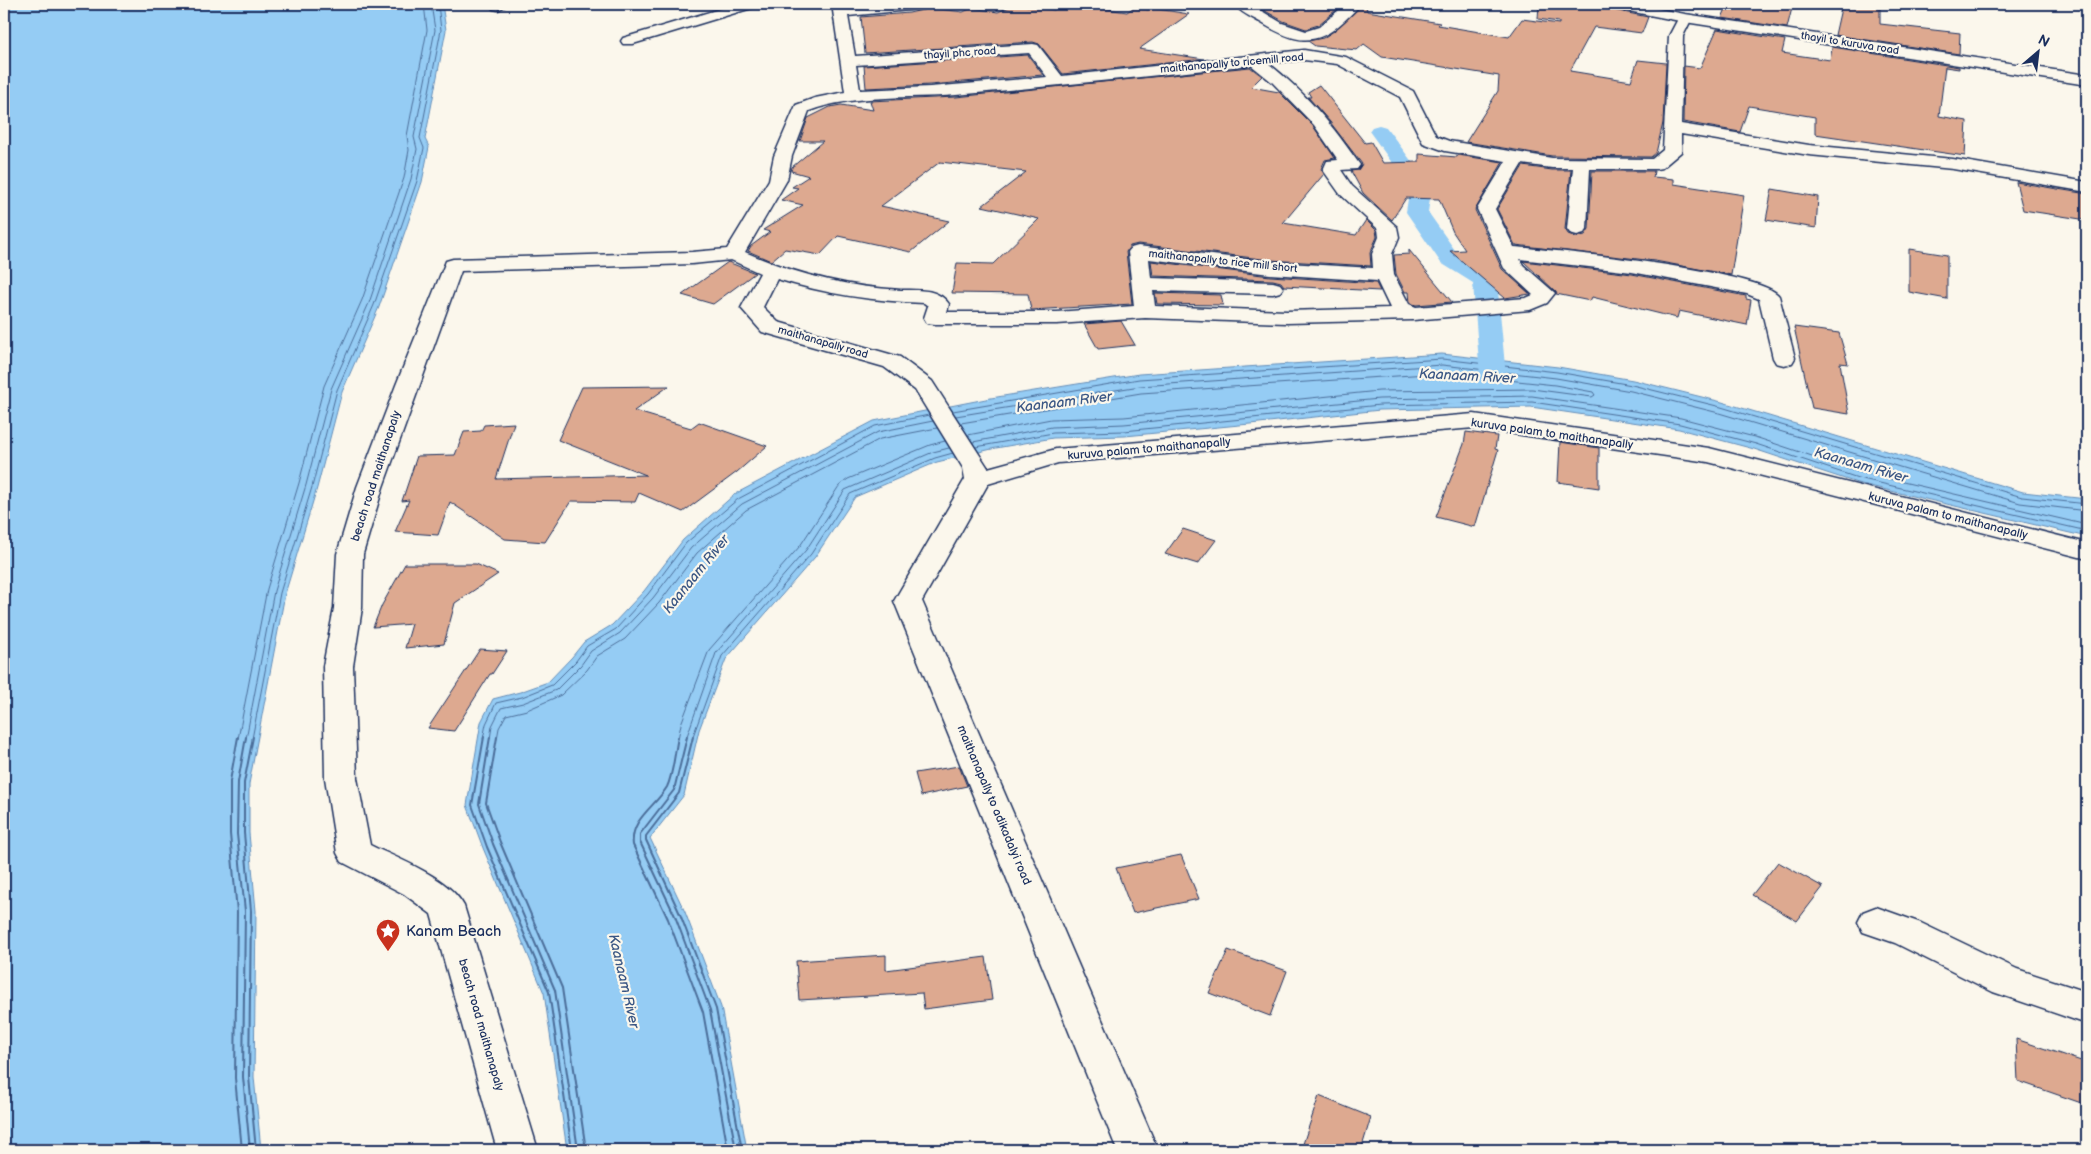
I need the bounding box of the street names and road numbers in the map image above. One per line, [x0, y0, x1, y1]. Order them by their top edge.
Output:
street label: thayil to kuruva road [1800, 29, 1900, 57]
street label: thayil phc road [923, 44, 997, 62]
street label: maithanapally to ricemill road [1160, 50, 1304, 76]
street label: maithanapally to rice mill short [1148, 247, 1299, 275]
street label: maithanapally road [776, 323, 870, 361]
street label: beach road maithanapaly [348, 408, 404, 543]
street label: kuruva palam to maithanapally [1470, 415, 1635, 453]
street label: kuruva palam to maithanapally [1067, 434, 1232, 464]
street label: kuruva palam to maithanapally [1867, 489, 2030, 543]
street label: maithanapally to adikadalyi road [954, 723, 1035, 887]
street label: beach road maithanapaly [455, 957, 507, 1093]

